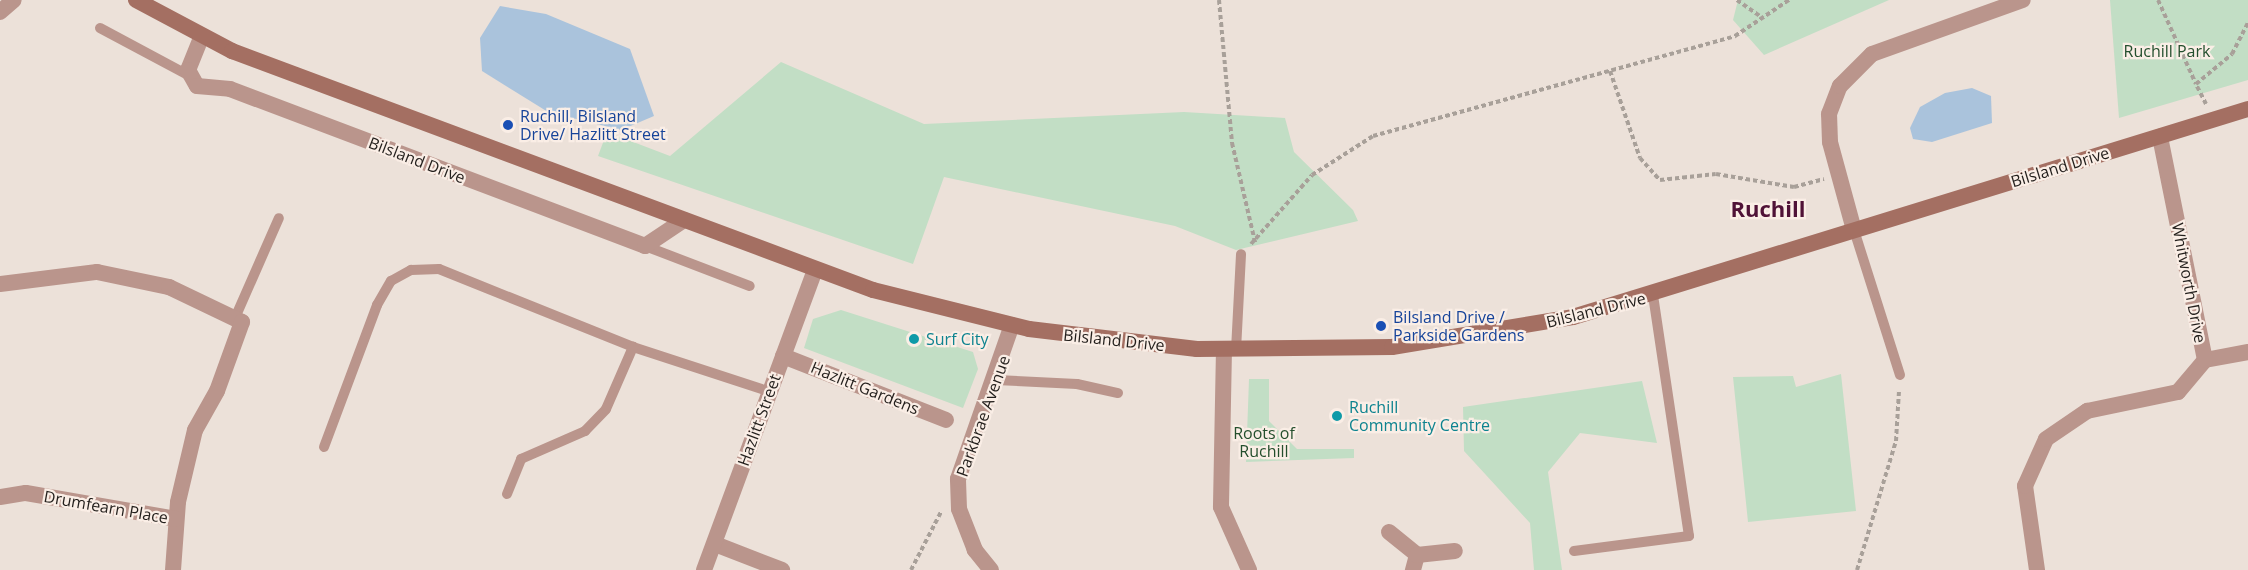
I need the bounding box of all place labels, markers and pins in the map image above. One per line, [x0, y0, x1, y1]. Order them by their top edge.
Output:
place label: Ruchill, Bilsland Drive/ Hazlitt Street [520, 106, 666, 144]
marker: Ruchill, Bilsland Drive/ Hazlitt Street [501, 118, 515, 132]
place label: Bilsland Drive / Parkside Gardens [1393, 307, 1524, 345]
marker: Bilsland Drive / Parkside Gardens [1374, 319, 1388, 333]
place label: Surf City [926, 329, 988, 349]
marker: Surf City [907, 332, 921, 346]
place label: Ruchill Community Centre [1349, 397, 1490, 435]
marker: Ruchill Community Centre [1330, 409, 1344, 423]

